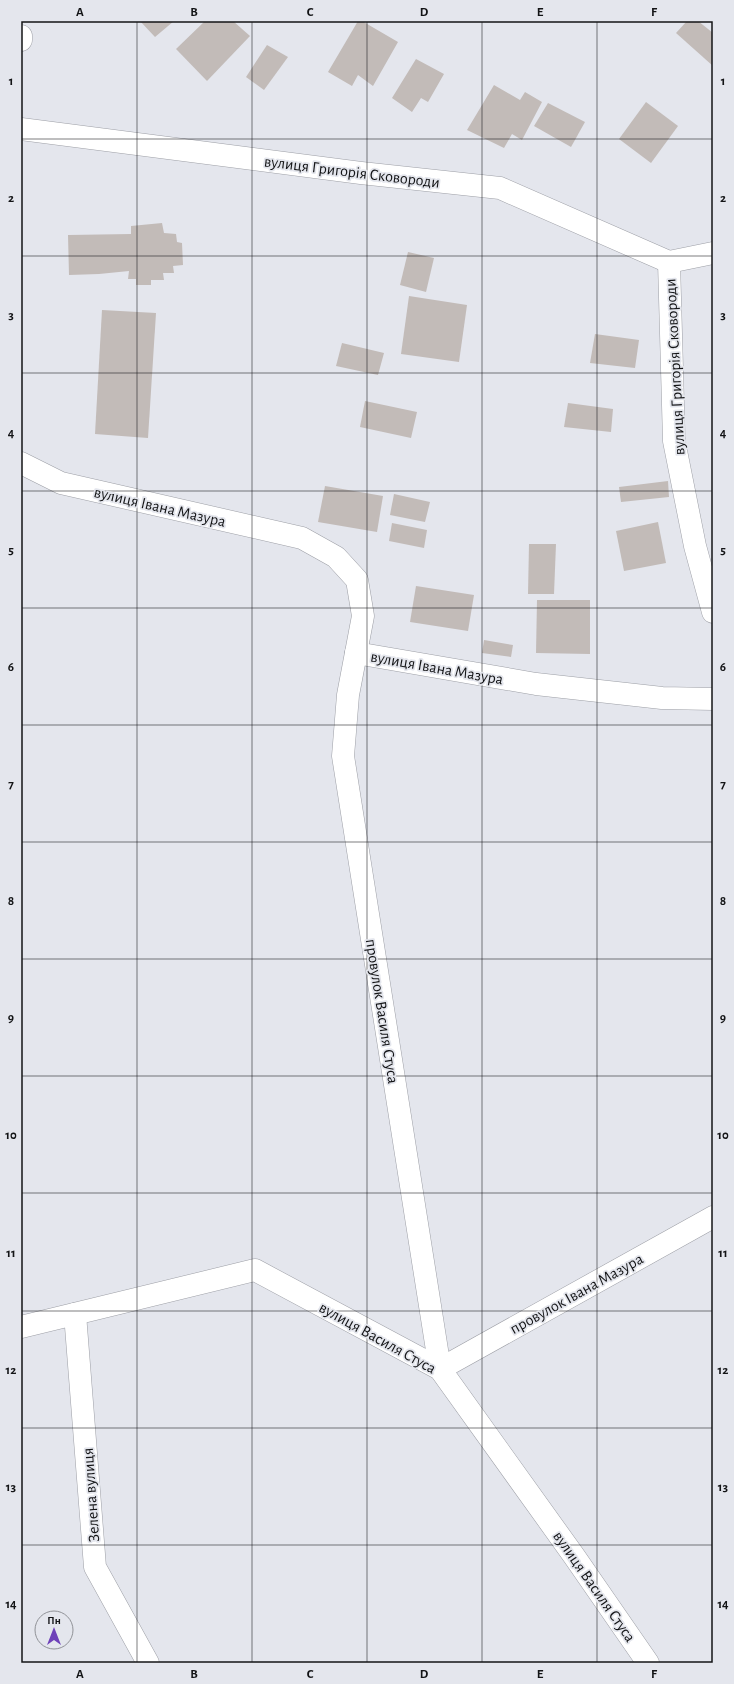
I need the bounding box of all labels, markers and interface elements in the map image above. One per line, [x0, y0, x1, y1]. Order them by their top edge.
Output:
text: A [76, 6, 84, 19]
text: B [190, 6, 198, 19]
text: C [307, 6, 314, 19]
text: D [420, 6, 429, 19]
text: E [537, 6, 544, 19]
text: F [651, 6, 658, 19]
text: 1 [9, 75, 13, 88]
text: 1 [721, 75, 725, 88]
street label: вулиця Григорія Сковороди [263, 153, 441, 192]
text: 2 [8, 192, 14, 205]
text: 2 [720, 192, 726, 205]
street label: вулиця Григорія Сковороди [662, 278, 689, 456]
text: 3 [8, 309, 14, 322]
text: 3 [720, 309, 726, 322]
text: 4 [8, 427, 15, 440]
text: 4 [720, 427, 727, 440]
street label: вулиця Івана Мазура [92, 484, 227, 531]
text: 5 [8, 544, 14, 557]
text: 5 [720, 544, 726, 557]
street label: вулиця Івана Мазура [369, 648, 505, 689]
text: 6 [8, 661, 14, 674]
text: 6 [720, 661, 726, 674]
text: 7 [8, 778, 14, 791]
text: 7 [720, 778, 726, 791]
text: 8 [8, 895, 14, 908]
text: 8 [720, 895, 726, 908]
street label: провулок Василя Стуса [362, 938, 401, 1085]
text: 9 [8, 1012, 14, 1025]
text: 9 [720, 1012, 726, 1025]
text: 10 [5, 1129, 17, 1142]
text: 10 [717, 1129, 729, 1142]
text: 11 [6, 1247, 16, 1260]
text: 11 [718, 1247, 728, 1260]
street label: провулок Івана Мазура [507, 1251, 646, 1338]
street label: вулиця Василя Стуса [316, 1299, 439, 1378]
text: 12 [6, 1364, 16, 1377]
text: 12 [718, 1364, 728, 1377]
street label: Зелена вулиця [80, 1447, 103, 1543]
text: 13 [6, 1481, 17, 1494]
text: 13 [718, 1481, 729, 1494]
street label: вулиця Василя Стуса [549, 1528, 638, 1646]
text: 14 [5, 1598, 17, 1611]
text: 14 [717, 1598, 729, 1611]
north arrow [34, 1610, 74, 1650]
text: Пн [47, 1615, 61, 1626]
text: A [76, 1668, 84, 1681]
text: B [190, 1668, 198, 1681]
text: C [307, 1668, 314, 1681]
text: D [420, 1668, 429, 1681]
text: E [537, 1668, 544, 1681]
text: F [651, 1668, 658, 1681]

